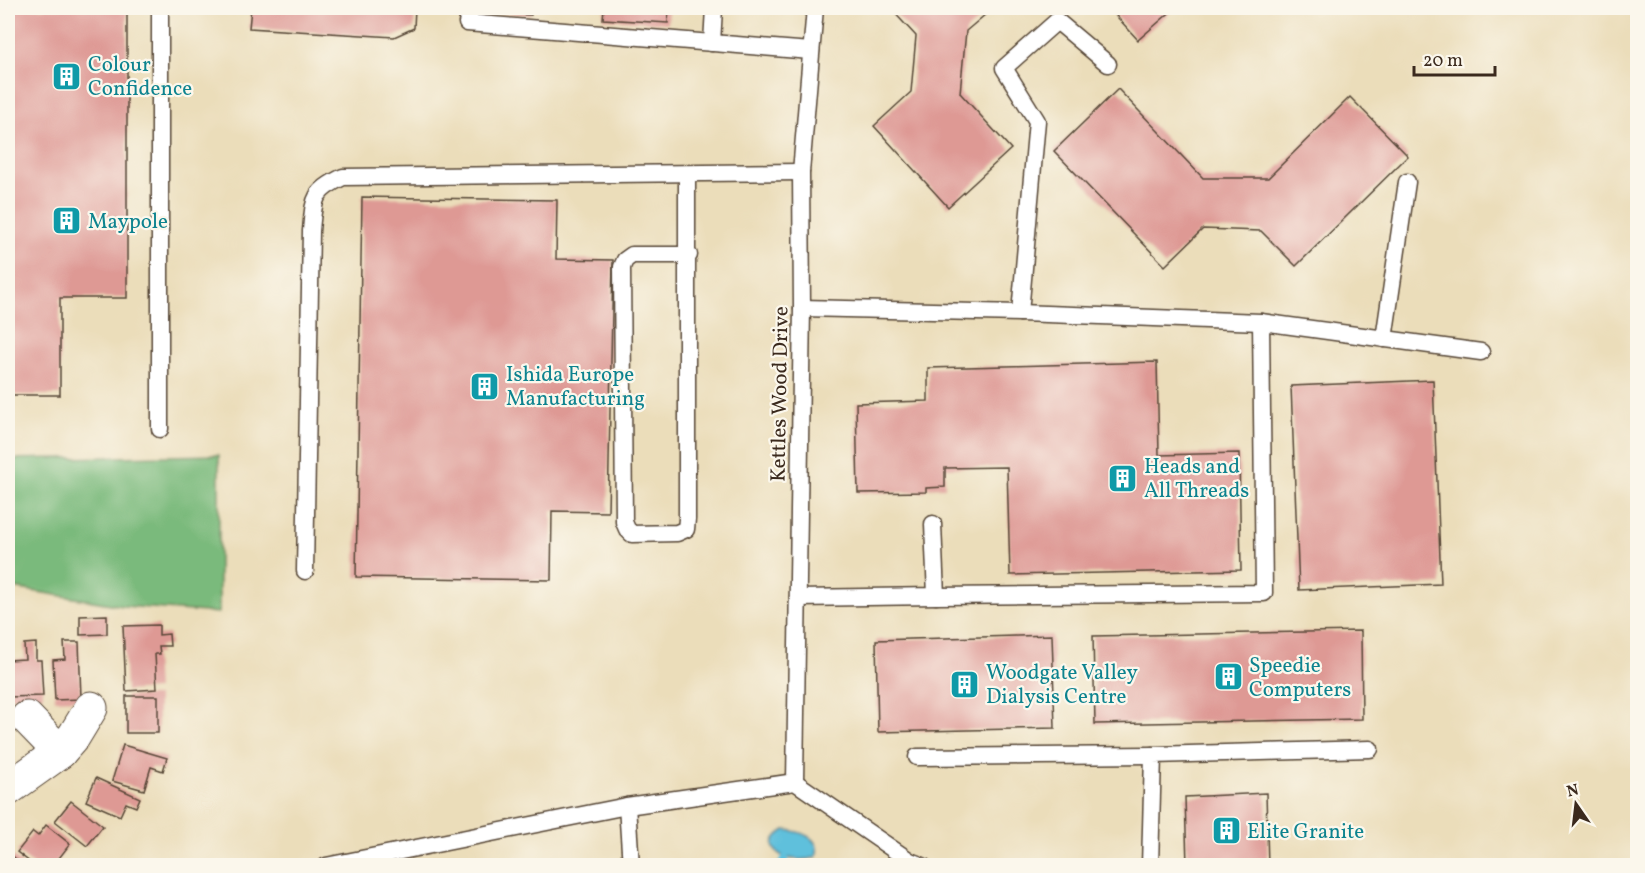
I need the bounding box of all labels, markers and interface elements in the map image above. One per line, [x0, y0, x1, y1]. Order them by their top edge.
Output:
scale bar [1414, 39, 1495, 77]
text: 20 m [1423, 49, 1463, 74]
place label: Colour Confidence [88, 51, 192, 104]
building icon: Colour Confidence [51, 60, 83, 92]
building icon: Maypole [51, 205, 83, 237]
place label: Maypole [88, 208, 168, 237]
street label: Kettles Wood Drive [764, 306, 797, 482]
place label: Ishida Europe Manufacturing [506, 361, 645, 414]
building icon: Ishida Europe Manufacturing [469, 370, 501, 402]
place label: Heads and All Threads [1144, 453, 1249, 506]
building icon: Heads and All Threads [1107, 462, 1139, 494]
place label: Speedie Computers [1249, 652, 1351, 705]
place label: Woodgate Valley Dialysis Centre [986, 659, 1138, 712]
building icon: Speedie Computers [1212, 661, 1244, 693]
building icon: Woodgate Valley Dialysis Centre [949, 668, 981, 700]
north arrow [1546, 774, 1606, 834]
text: N [1565, 779, 1582, 803]
building icon: Elite Granite [1210, 815, 1242, 847]
place label: Elite Granite [1247, 818, 1364, 847]

